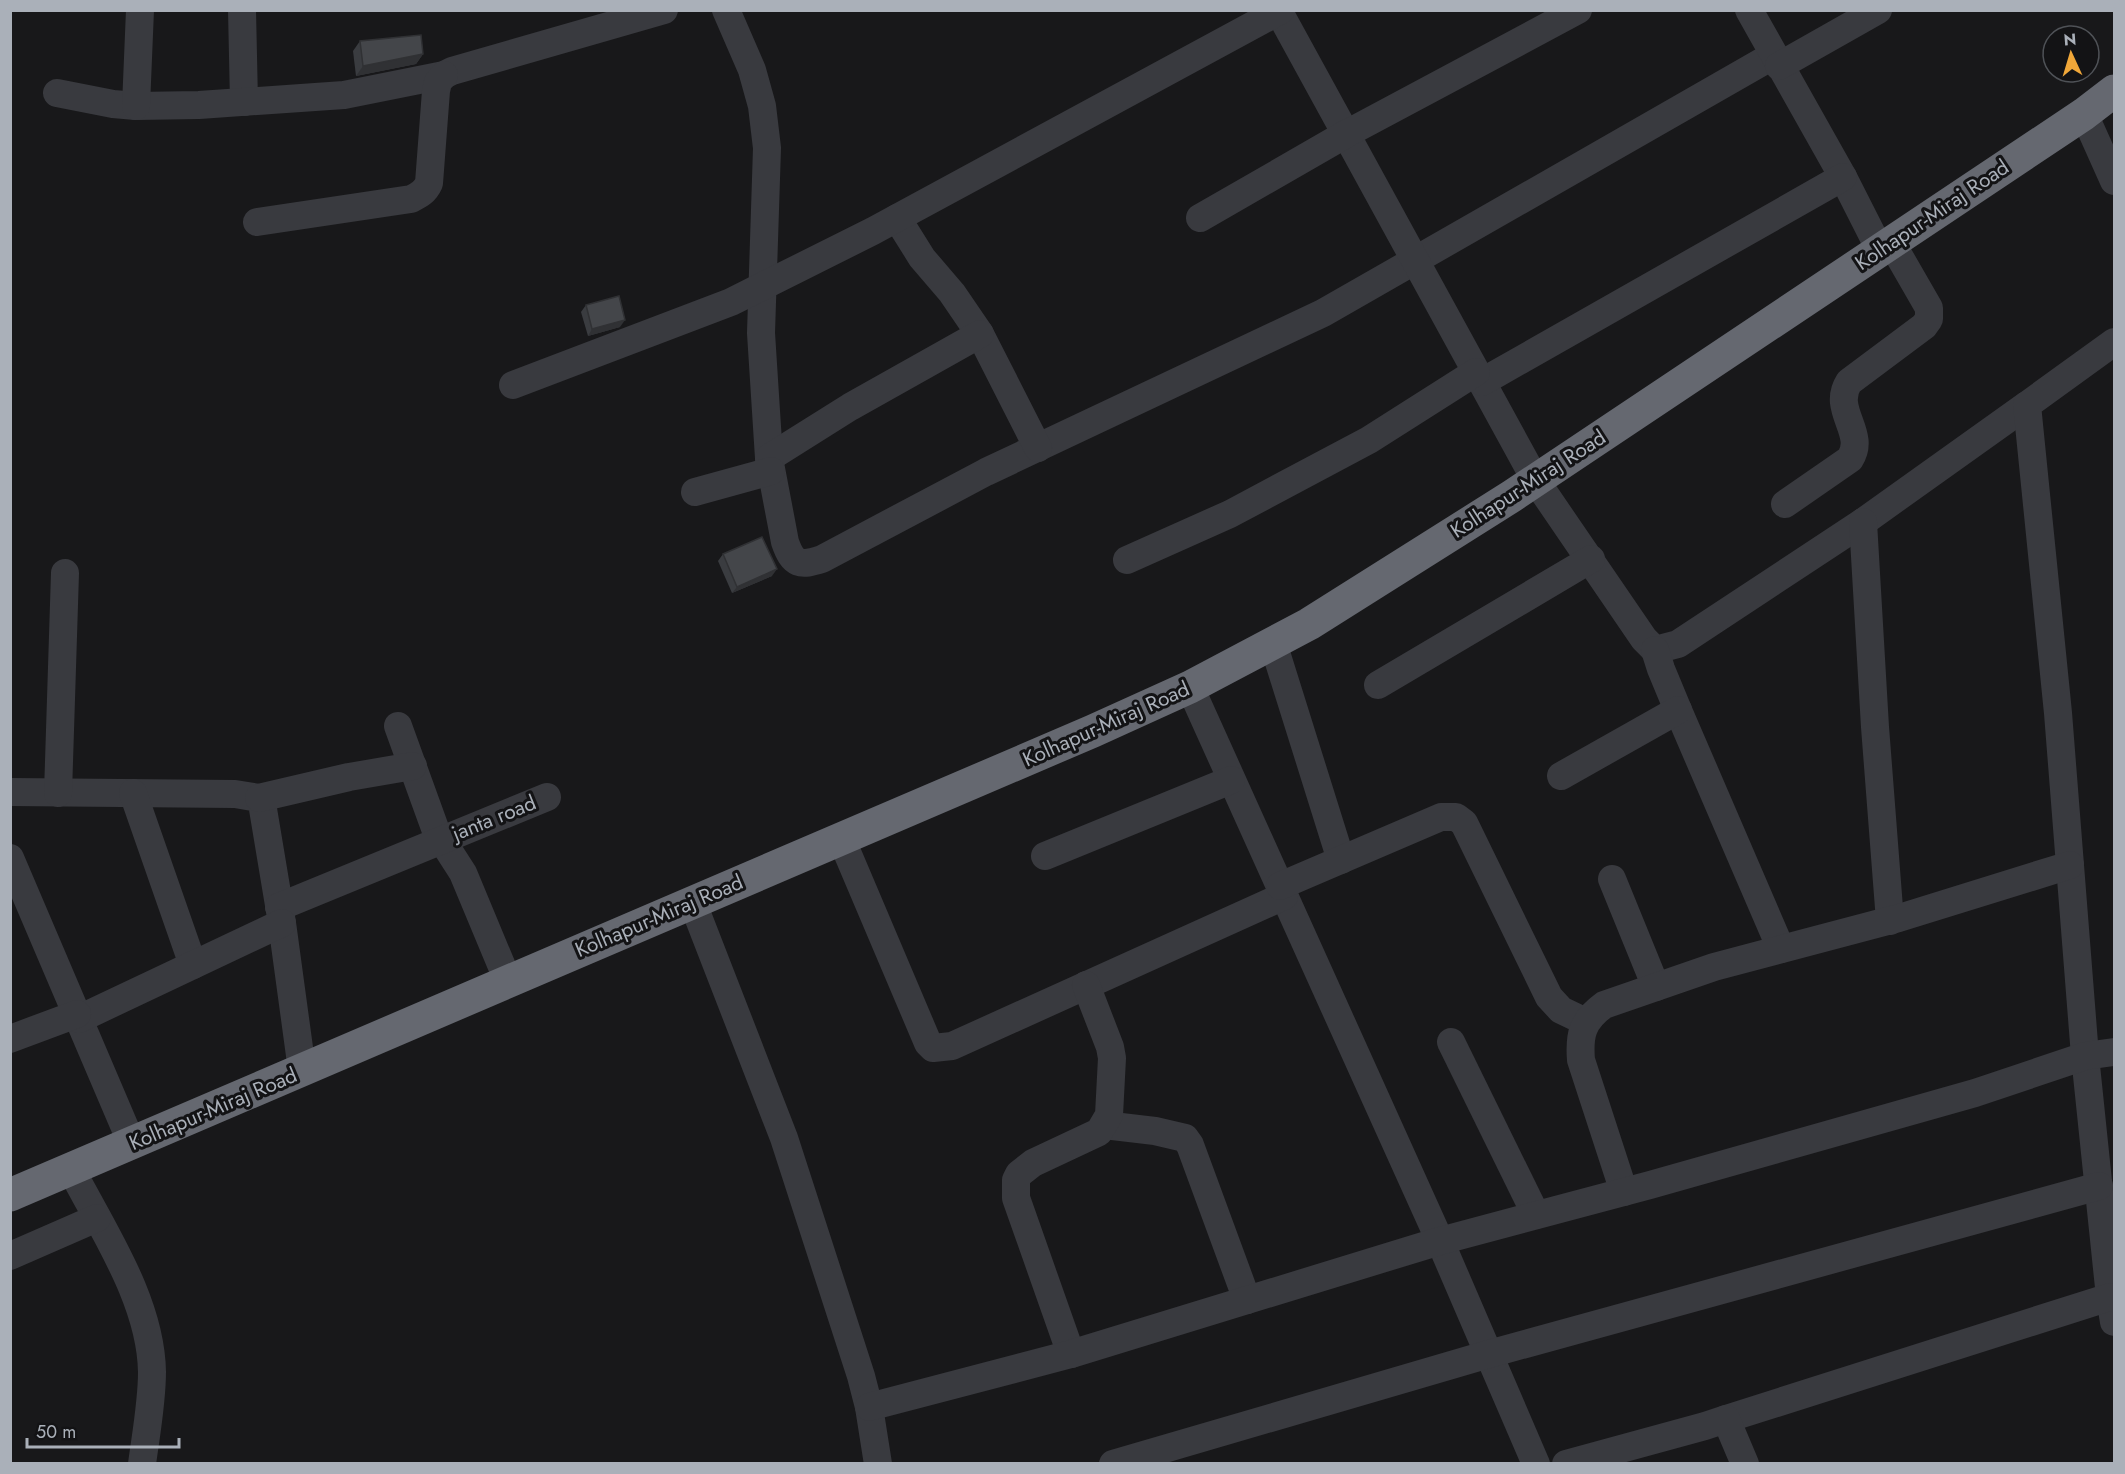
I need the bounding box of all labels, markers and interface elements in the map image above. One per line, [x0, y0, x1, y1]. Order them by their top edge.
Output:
north arrow [2041, 24, 2101, 84]
text: N [2063, 28, 2077, 51]
street label: Kolhapur-Miraj Road [1849, 152, 2015, 278]
street label: Kolhapur-Miraj Road [1444, 422, 1612, 546]
street label: Kolhapur-Miraj Road [1018, 674, 1194, 774]
street label: janta road [446, 788, 541, 849]
street label: Kolhapur-Miraj Road [570, 867, 748, 965]
street label: Kolhapur-Miraj Road [124, 1060, 302, 1158]
scale bar [27, 1411, 178, 1449]
text: 50 m [36, 1419, 76, 1445]

